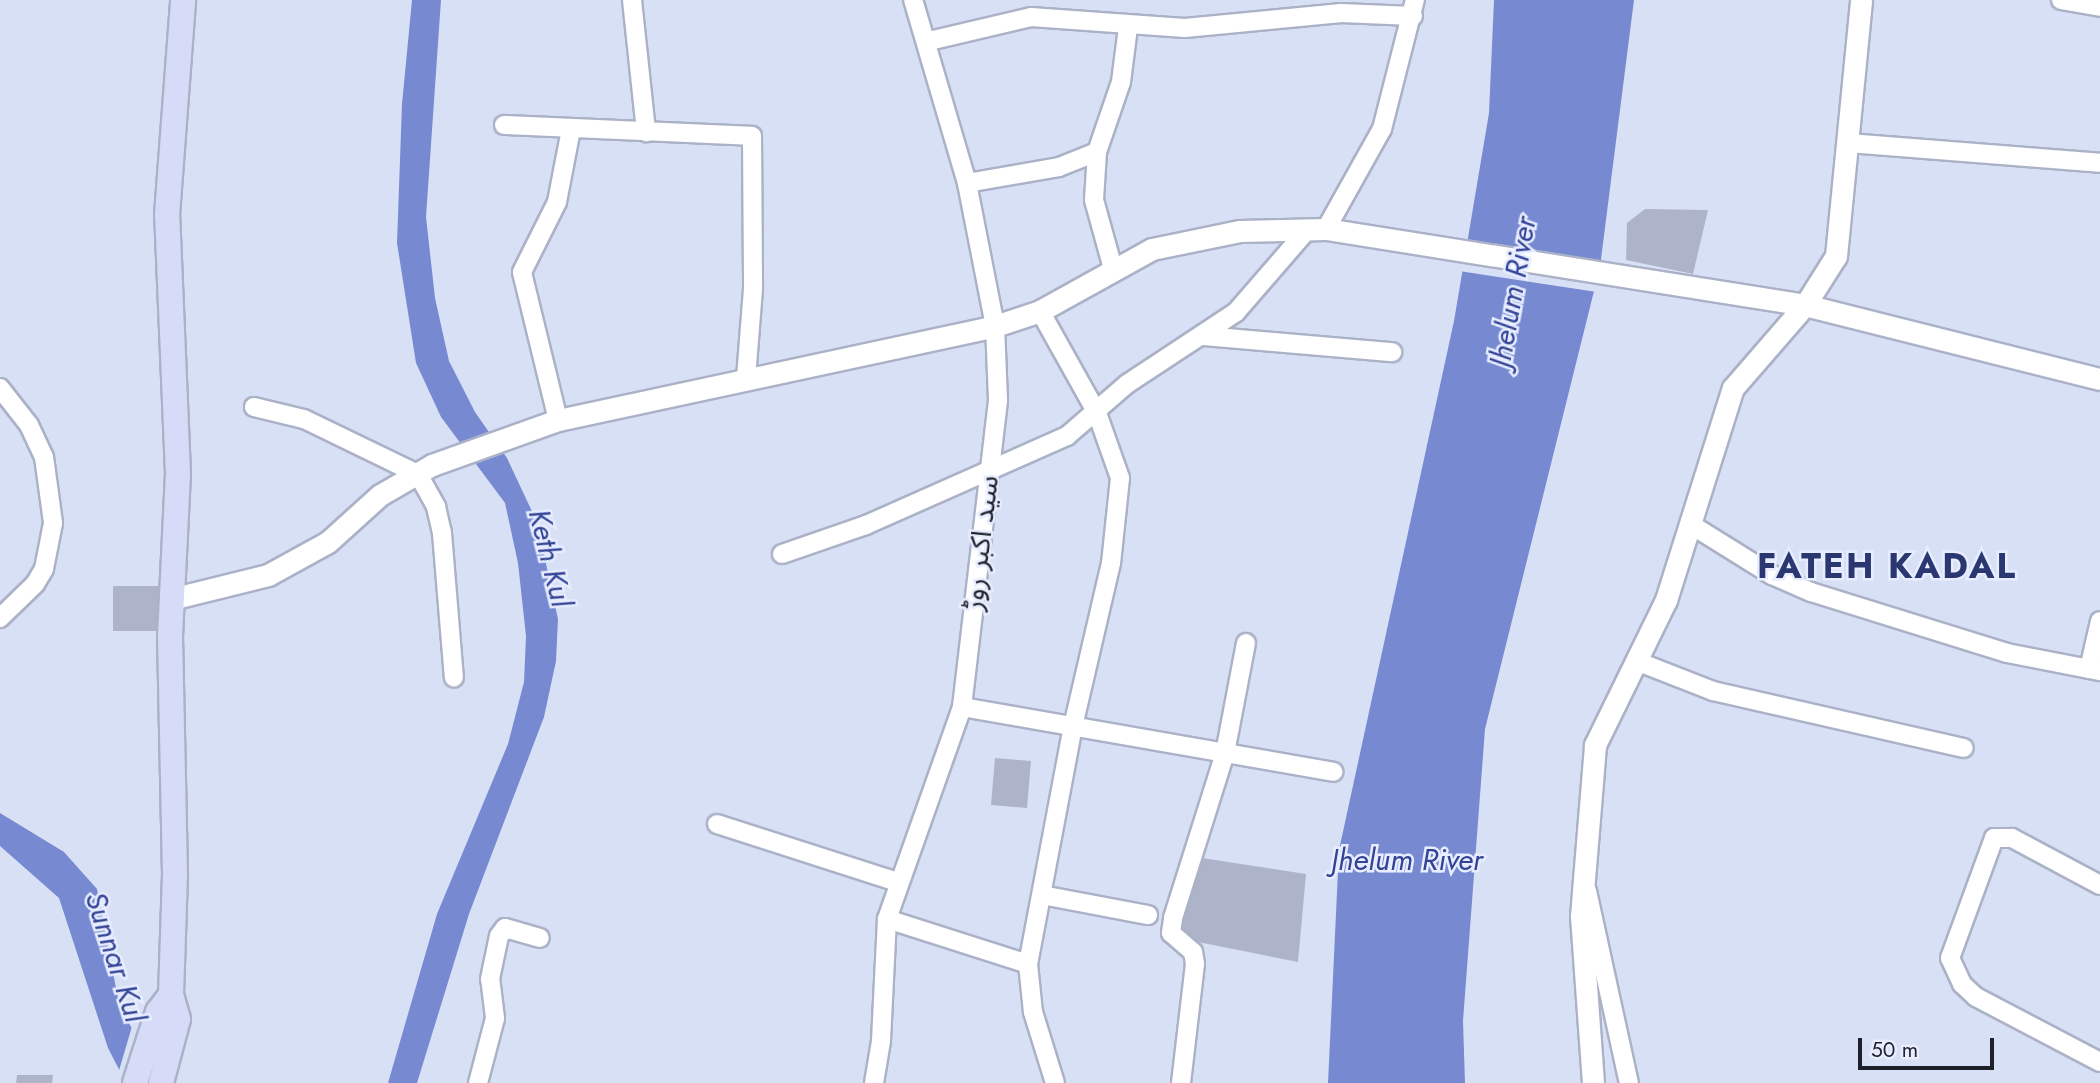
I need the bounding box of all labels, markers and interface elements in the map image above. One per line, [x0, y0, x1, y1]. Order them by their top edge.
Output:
water label: Jhelum River [1482, 214, 1544, 370]
street label: سید اکبر روڑ [956, 473, 1006, 613]
water label: Keth Kul [521, 505, 579, 611]
district label: FATEH KADAL [1758, 545, 2016, 587]
water label: Jhelum River [1331, 842, 1483, 878]
water label: Sunnar Kul [77, 887, 153, 1027]
scale bar [1862, 1024, 1998, 1068]
text: 50 m [1871, 1035, 1918, 1065]

